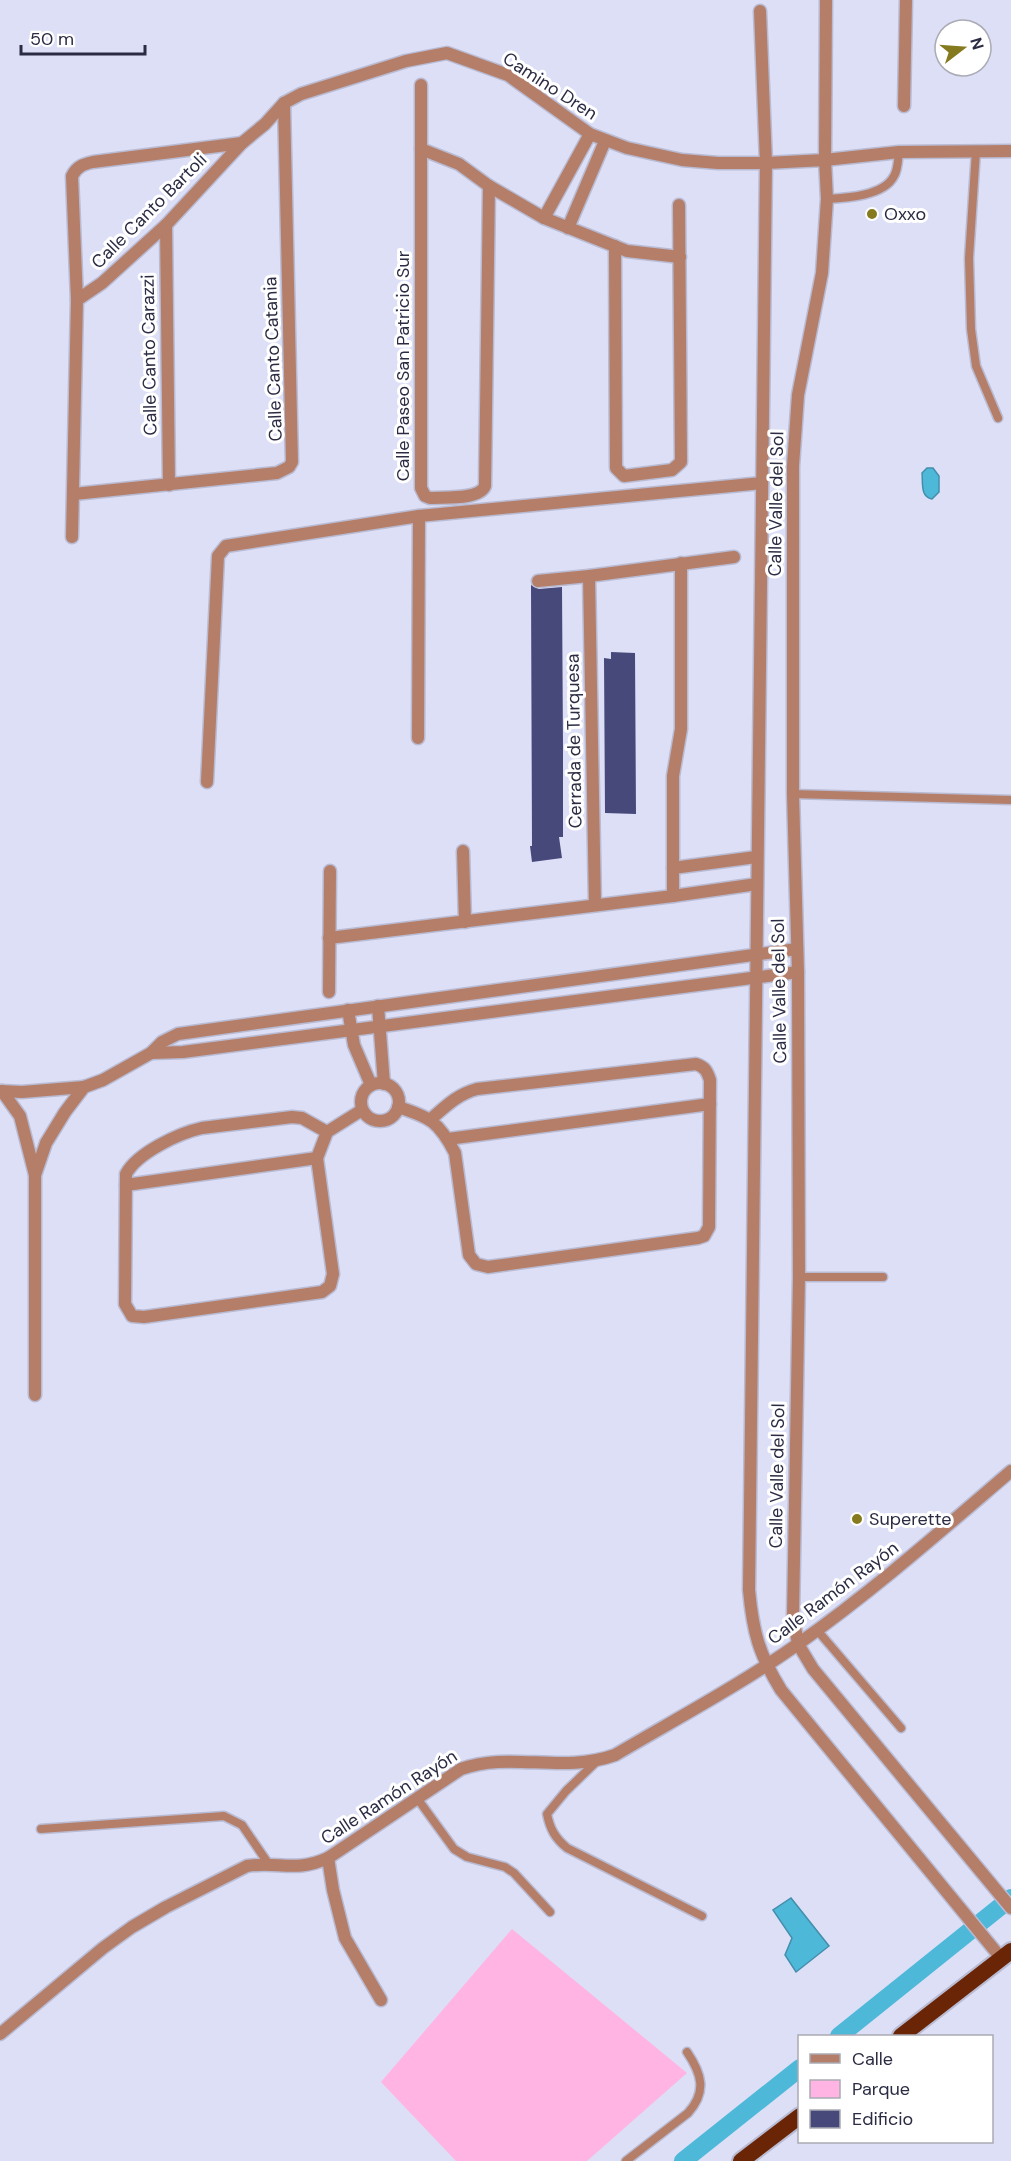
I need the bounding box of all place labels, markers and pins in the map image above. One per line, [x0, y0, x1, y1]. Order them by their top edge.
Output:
place label: Oxxo [884, 202, 926, 226]
marker: Oxxo [865, 207, 879, 221]
place label: Superette [869, 1507, 952, 1531]
marker: Superette [850, 1512, 864, 1526]

